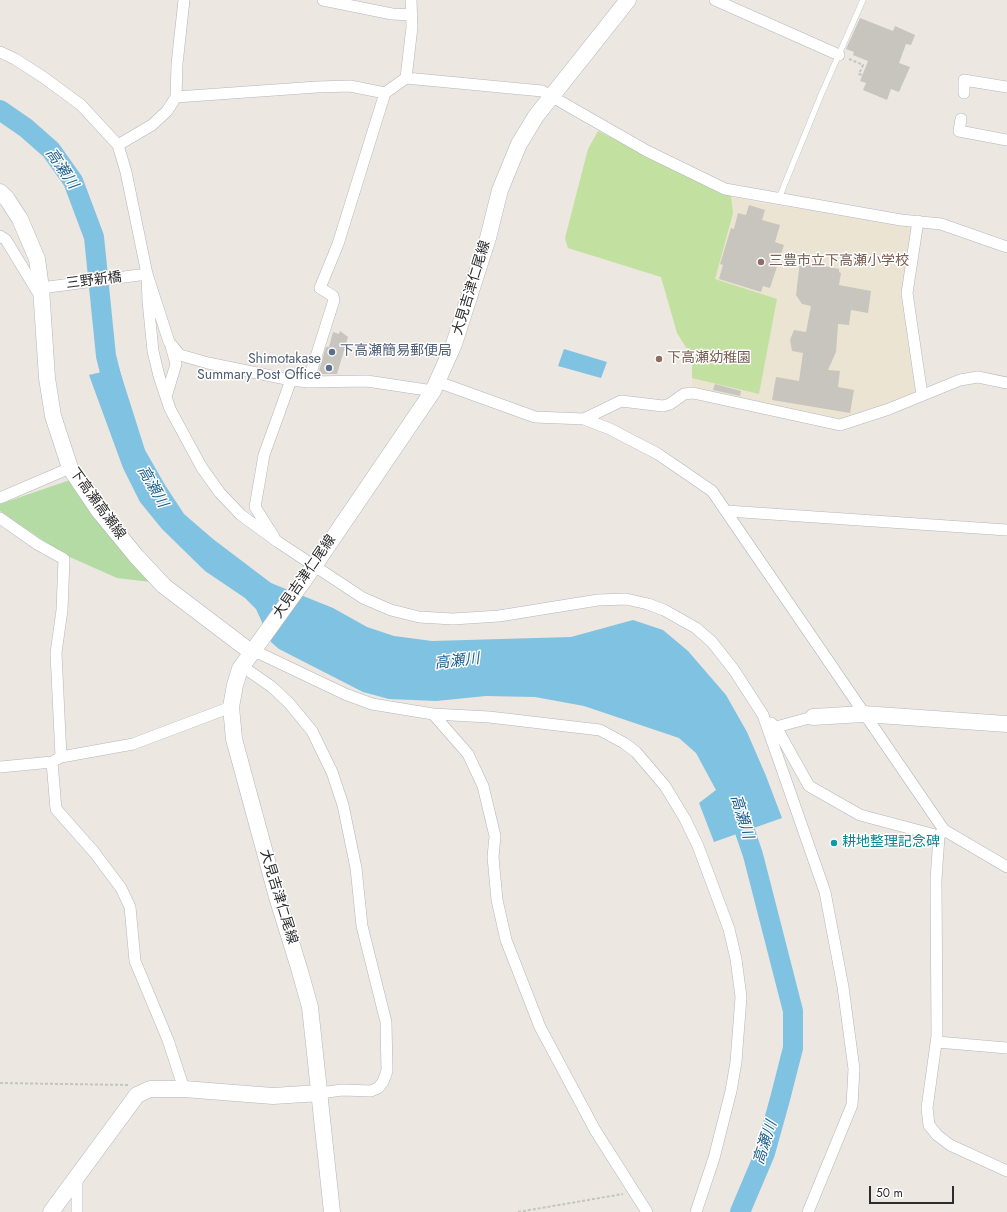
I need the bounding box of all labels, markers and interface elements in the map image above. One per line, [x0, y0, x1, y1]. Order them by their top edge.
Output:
water label: 高瀬川 [41, 145, 81, 193]
street label: 大見吉津仁尾線 [450, 239, 494, 337]
place label: 三豊市立下高瀬小学校 [769, 254, 909, 270]
marker: 三豊市立下高瀬小学校 [756, 257, 766, 267]
street label: 三野新橋 [65, 269, 123, 293]
place label: 下高瀬簡易郵便局 [340, 344, 452, 360]
marker: 下高瀬簡易郵便局 [327, 347, 337, 357]
place label: 下高瀬幼稚園 [667, 351, 751, 367]
place label: Shimotakase Summary Post Office [197, 352, 321, 384]
marker: 下高瀬幼稚園 [654, 354, 664, 364]
marker: Shimotakase Summary Post Office [324, 363, 334, 373]
water label: 高瀬川 [133, 463, 171, 511]
street label: 下高瀬高瀬線 [66, 465, 128, 543]
street label: 大見吉津仁尾線 [270, 532, 340, 622]
water label: 高瀬川 [434, 650, 480, 674]
water label: 高瀬川 [726, 793, 756, 841]
place label: 耕地整理記念碑 [842, 835, 940, 851]
marker: 耕地整理記念碑 [829, 838, 839, 848]
street label: 大見吉津仁尾線 [256, 848, 300, 946]
water label: 高瀬川 [750, 1119, 782, 1167]
scale bar [871, 1178, 956, 1204]
text: 50 m [876, 1184, 903, 1202]

